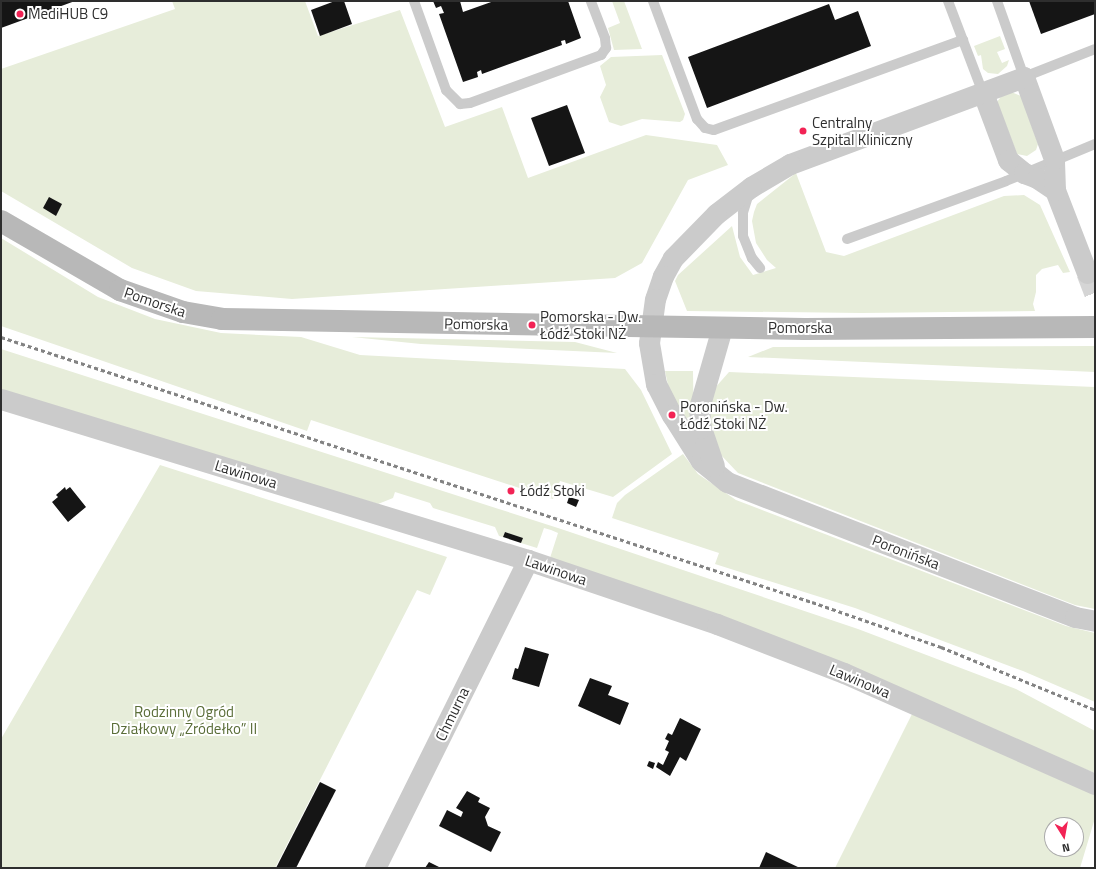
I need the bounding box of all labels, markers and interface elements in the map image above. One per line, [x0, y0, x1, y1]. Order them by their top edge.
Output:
place label: MediHUB C9 [28, 5, 108, 23]
marker: MediHUB C9 [15, 9, 25, 19]
place label: Centralny Szpital Kliniczny [812, 113, 913, 148]
marker: Centralny Szpital Kliniczny [797, 125, 809, 137]
street label: Pomorska [122, 283, 188, 321]
place label: Pomorska - Dw. Łódź Stoki NŻ [540, 307, 641, 342]
street label: Pomorska [444, 314, 508, 334]
street label: Pomorska [768, 319, 832, 337]
marker: Pomorska - Dw. Łódź Stoki NŻ [527, 320, 537, 330]
place label: Poronińska - Dw. Łódź Stoki NŻ [680, 397, 788, 432]
marker: Poronińska - Dw. Łódź Stoki NŻ [667, 410, 677, 420]
street label: Lawinowa [213, 456, 279, 492]
place label: Łódź Stoki [520, 482, 585, 500]
marker: Łódź Stoki [505, 485, 517, 497]
street label: Poronińska [870, 531, 942, 573]
street label: Lawinowa [523, 551, 589, 589]
street label: Lawinowa [827, 660, 893, 702]
street label: Chmurna [431, 684, 473, 744]
park label: Rodzinny Ogród Działkowy „Źródełko” II [111, 702, 257, 737]
north arrow [1044, 817, 1084, 857]
text: N [1061, 839, 1071, 856]

